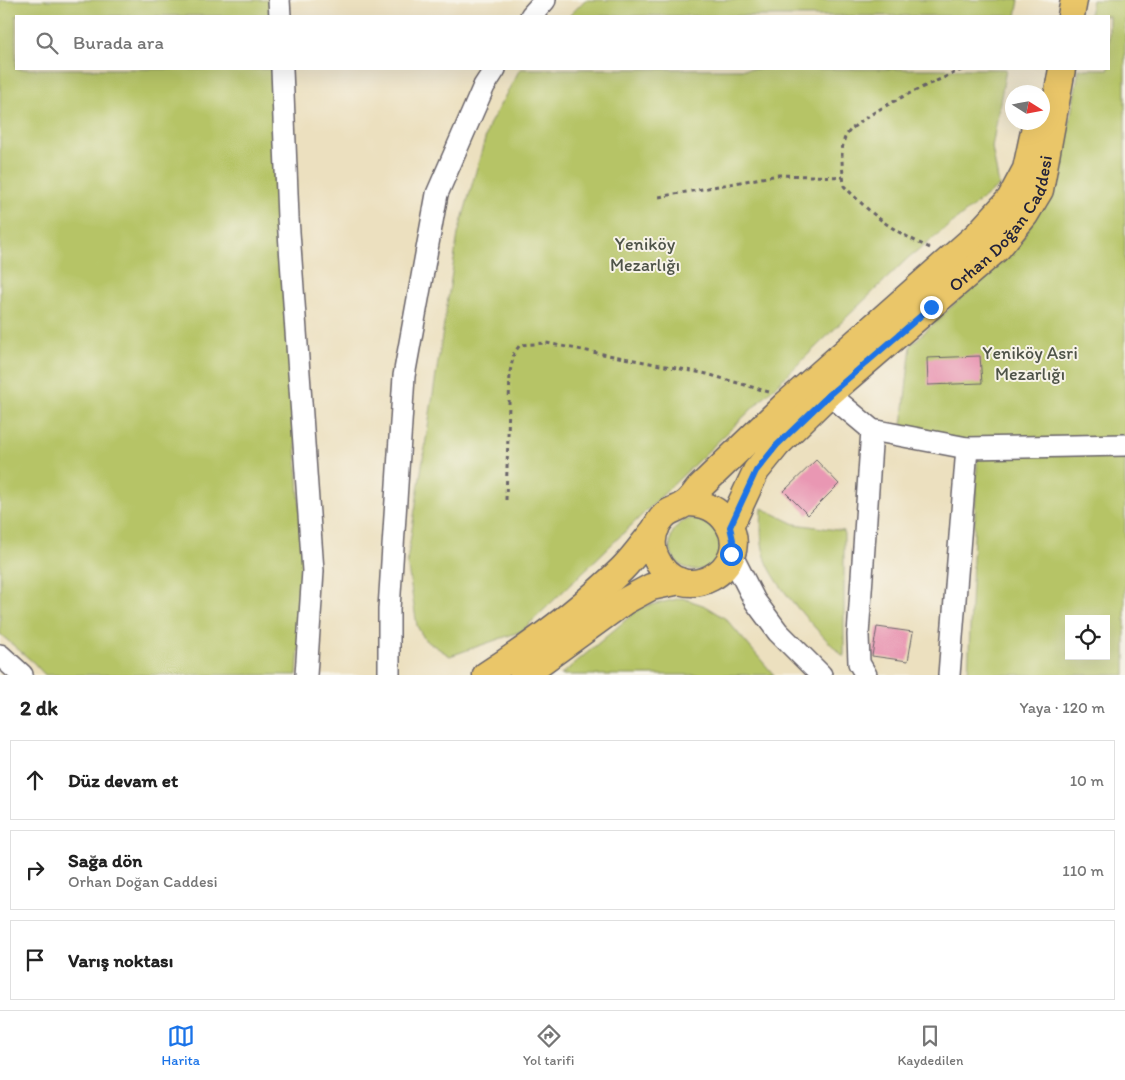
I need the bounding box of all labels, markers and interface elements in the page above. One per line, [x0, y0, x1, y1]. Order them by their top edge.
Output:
search box [15, 15, 1110, 70]
icon: search [33, 29, 61, 57]
text: Burada ara [73, 31, 164, 54]
north arrow [1005, 85, 1050, 130]
street label: Orhan Doğan Caddesi [944, 153, 1057, 297]
park label: Yeniköy Mezarlığı [610, 233, 680, 276]
route end [920, 296, 943, 319]
park label: Yeniköy Asri Mezarlığı [982, 342, 1078, 385]
route start [720, 543, 743, 566]
map controls [1065, 615, 1110, 660]
button: locate [1065, 615, 1110, 660]
text: 2 dk [20, 695, 58, 720]
text: Yaya · 120 m [1020, 698, 1105, 717]
icon: ahead [21, 766, 49, 794]
text: Düz devam et [68, 769, 178, 792]
text: 10 m [1070, 771, 1104, 790]
text: Sağa dön [68, 849, 142, 872]
icon: right [21, 856, 49, 884]
text: 110 m [1062, 861, 1104, 880]
text: Orhan Doğan Caddesi [68, 872, 218, 891]
icon: arrive [21, 946, 49, 974]
text: Varış noktası [68, 949, 173, 972]
tab: Harita [161, 1022, 200, 1069]
tab: Yol tarifi [523, 1022, 574, 1069]
tab: Kaydedilen [897, 1022, 964, 1069]

